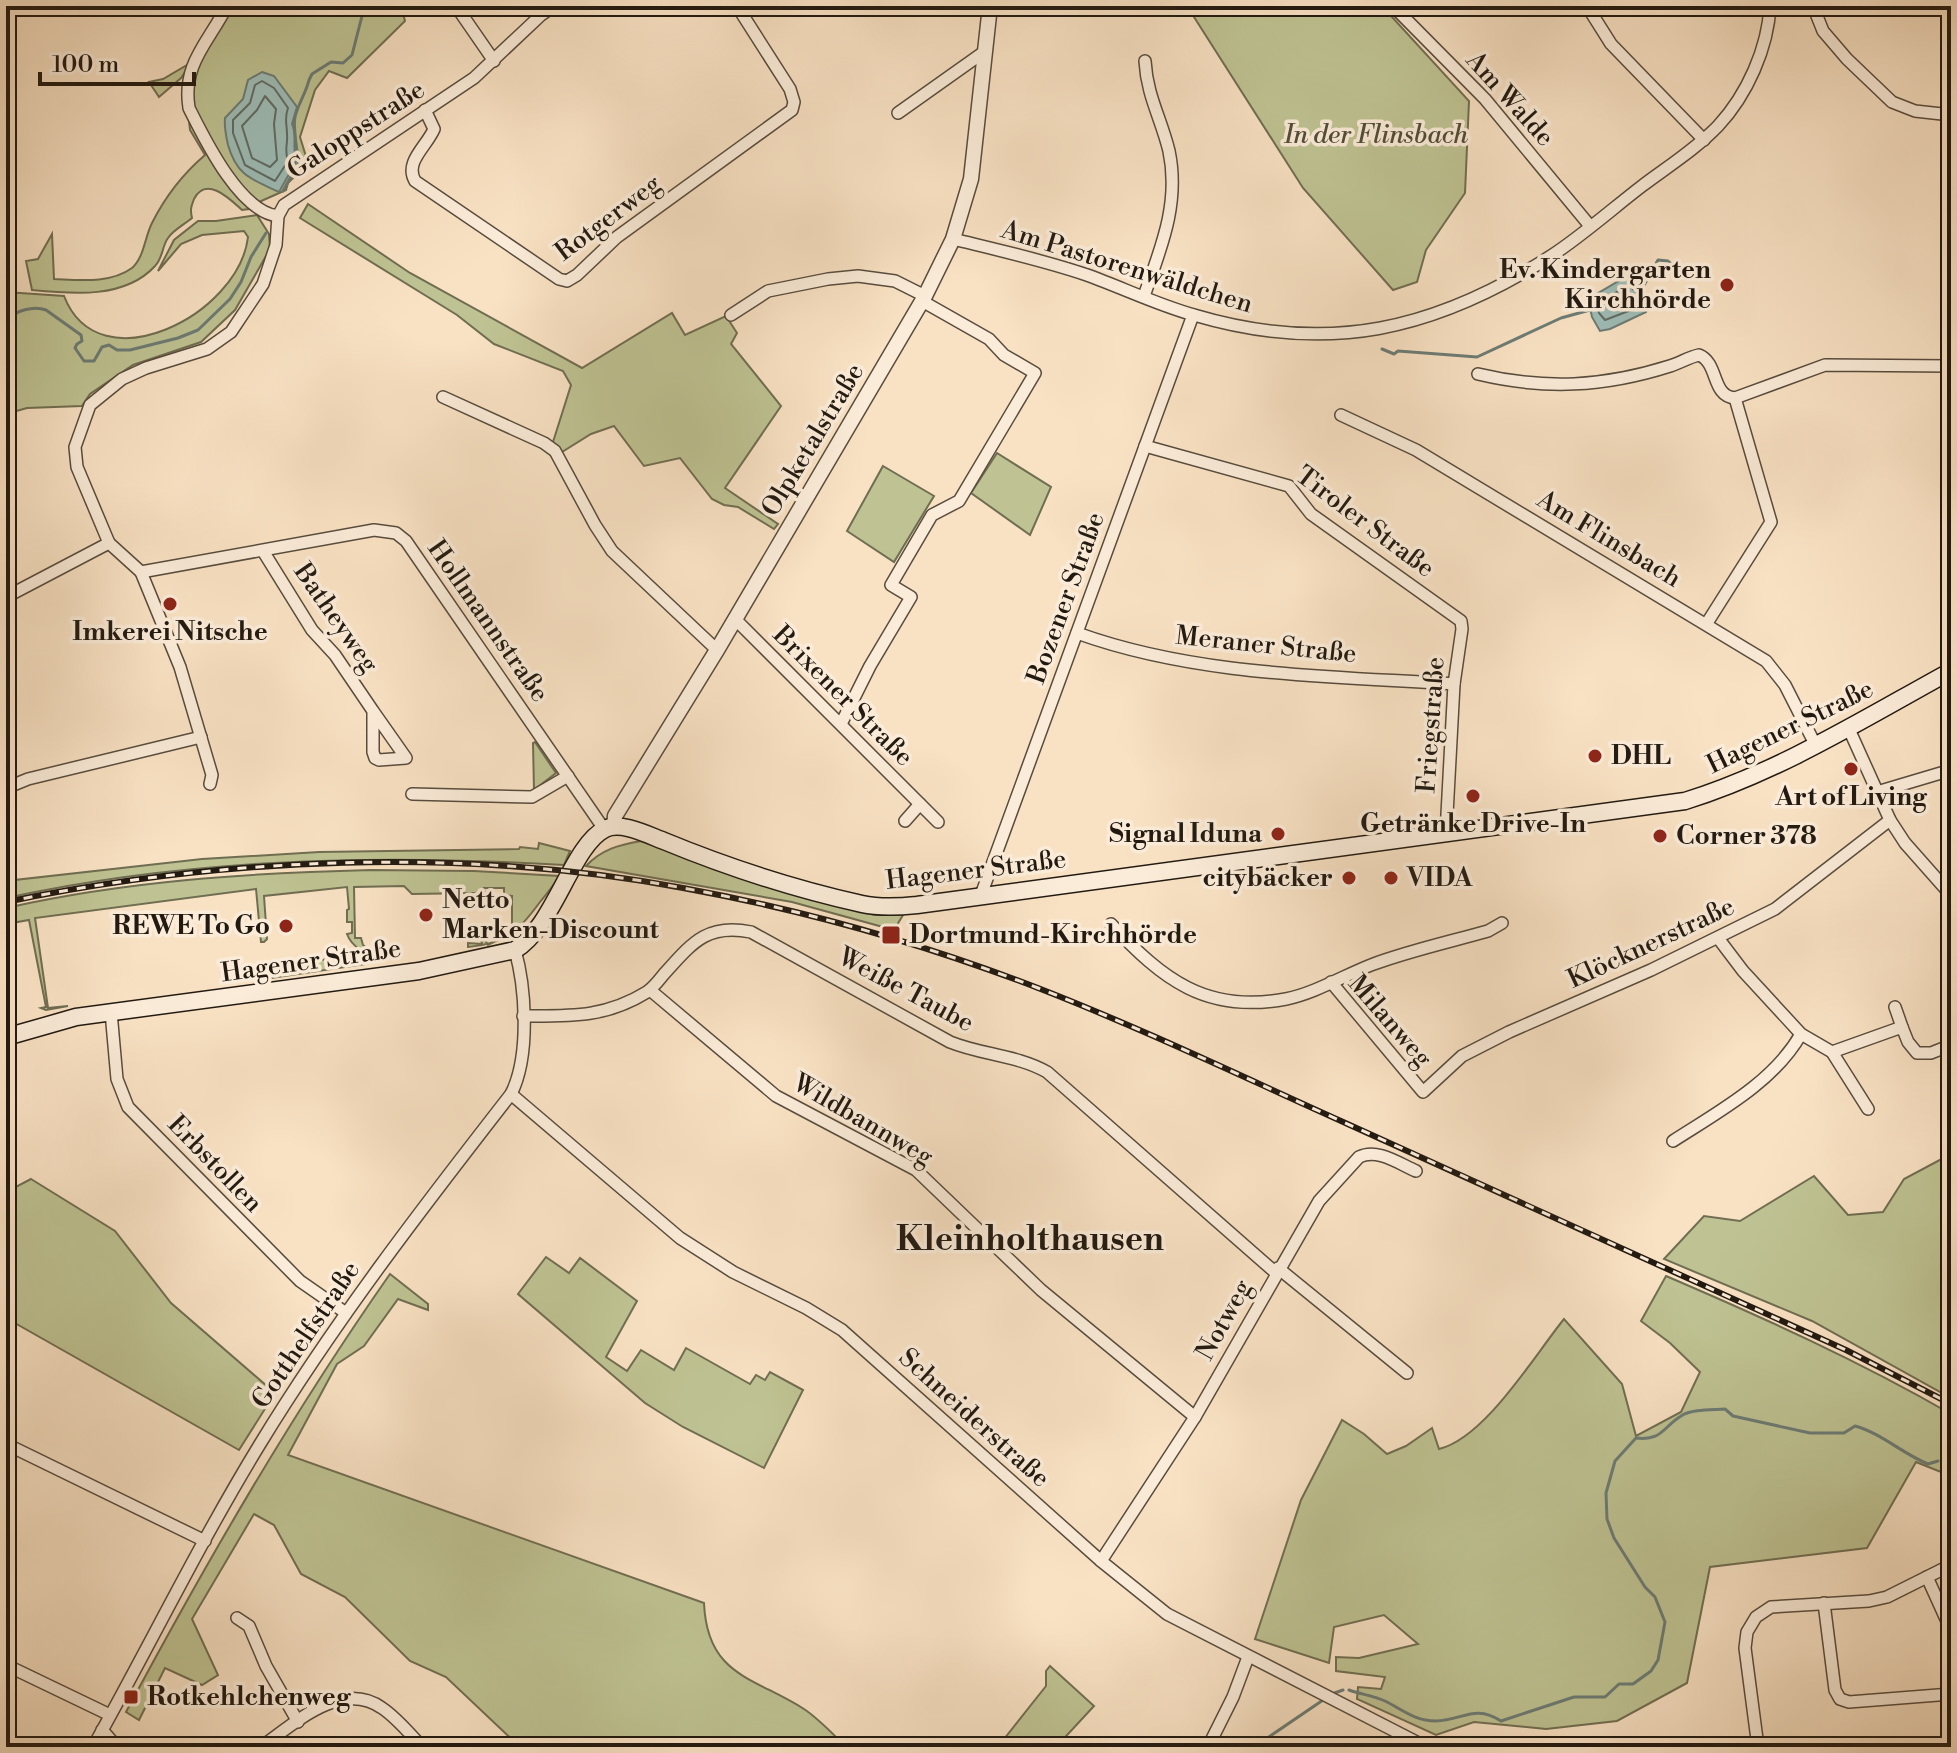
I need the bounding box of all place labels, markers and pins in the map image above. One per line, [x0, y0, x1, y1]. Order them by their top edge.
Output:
place label: Ev. Kindergarten Kirchhörde [1499, 254, 1711, 316]
marker: Ev. Kindergarten Kirchhörde [1718, 276, 1736, 294]
marker: Imkerei Nitsche [161, 595, 179, 613]
place label: Imkerei Nitsche [72, 616, 268, 648]
place label: DHL [1611, 740, 1671, 772]
marker: DHL [1586, 747, 1604, 765]
marker: Art of Living [1842, 760, 1860, 778]
place label: Art of Living [1774, 781, 1928, 813]
marker: Getränke Drive-In [1464, 787, 1482, 805]
place label: Getränke Drive-In [1360, 808, 1586, 840]
place label: Signal Iduna [1109, 818, 1263, 850]
place label: Corner 378 [1676, 820, 1817, 852]
marker: Signal Iduna [1269, 825, 1287, 843]
marker: Corner 378 [1651, 827, 1669, 845]
place label: citybäcker [1202, 862, 1333, 894]
place label: VIDA [1406, 862, 1473, 894]
marker: citybäcker [1340, 869, 1358, 887]
marker: VIDA [1382, 869, 1400, 887]
place label: Netto Marken-Discount [442, 884, 660, 946]
marker: Netto Marken-Discount [417, 906, 435, 924]
place label: REWE To Go [112, 910, 270, 942]
marker: REWE To Go [277, 917, 295, 935]
place label: Dortmund-Kirchhörde [909, 919, 1197, 951]
marker: Dortmund-Kirchhörde [880, 924, 902, 946]
place label: Rotkehlchenweg [147, 1681, 352, 1713]
marker: Rotkehlchenweg [122, 1688, 140, 1706]

